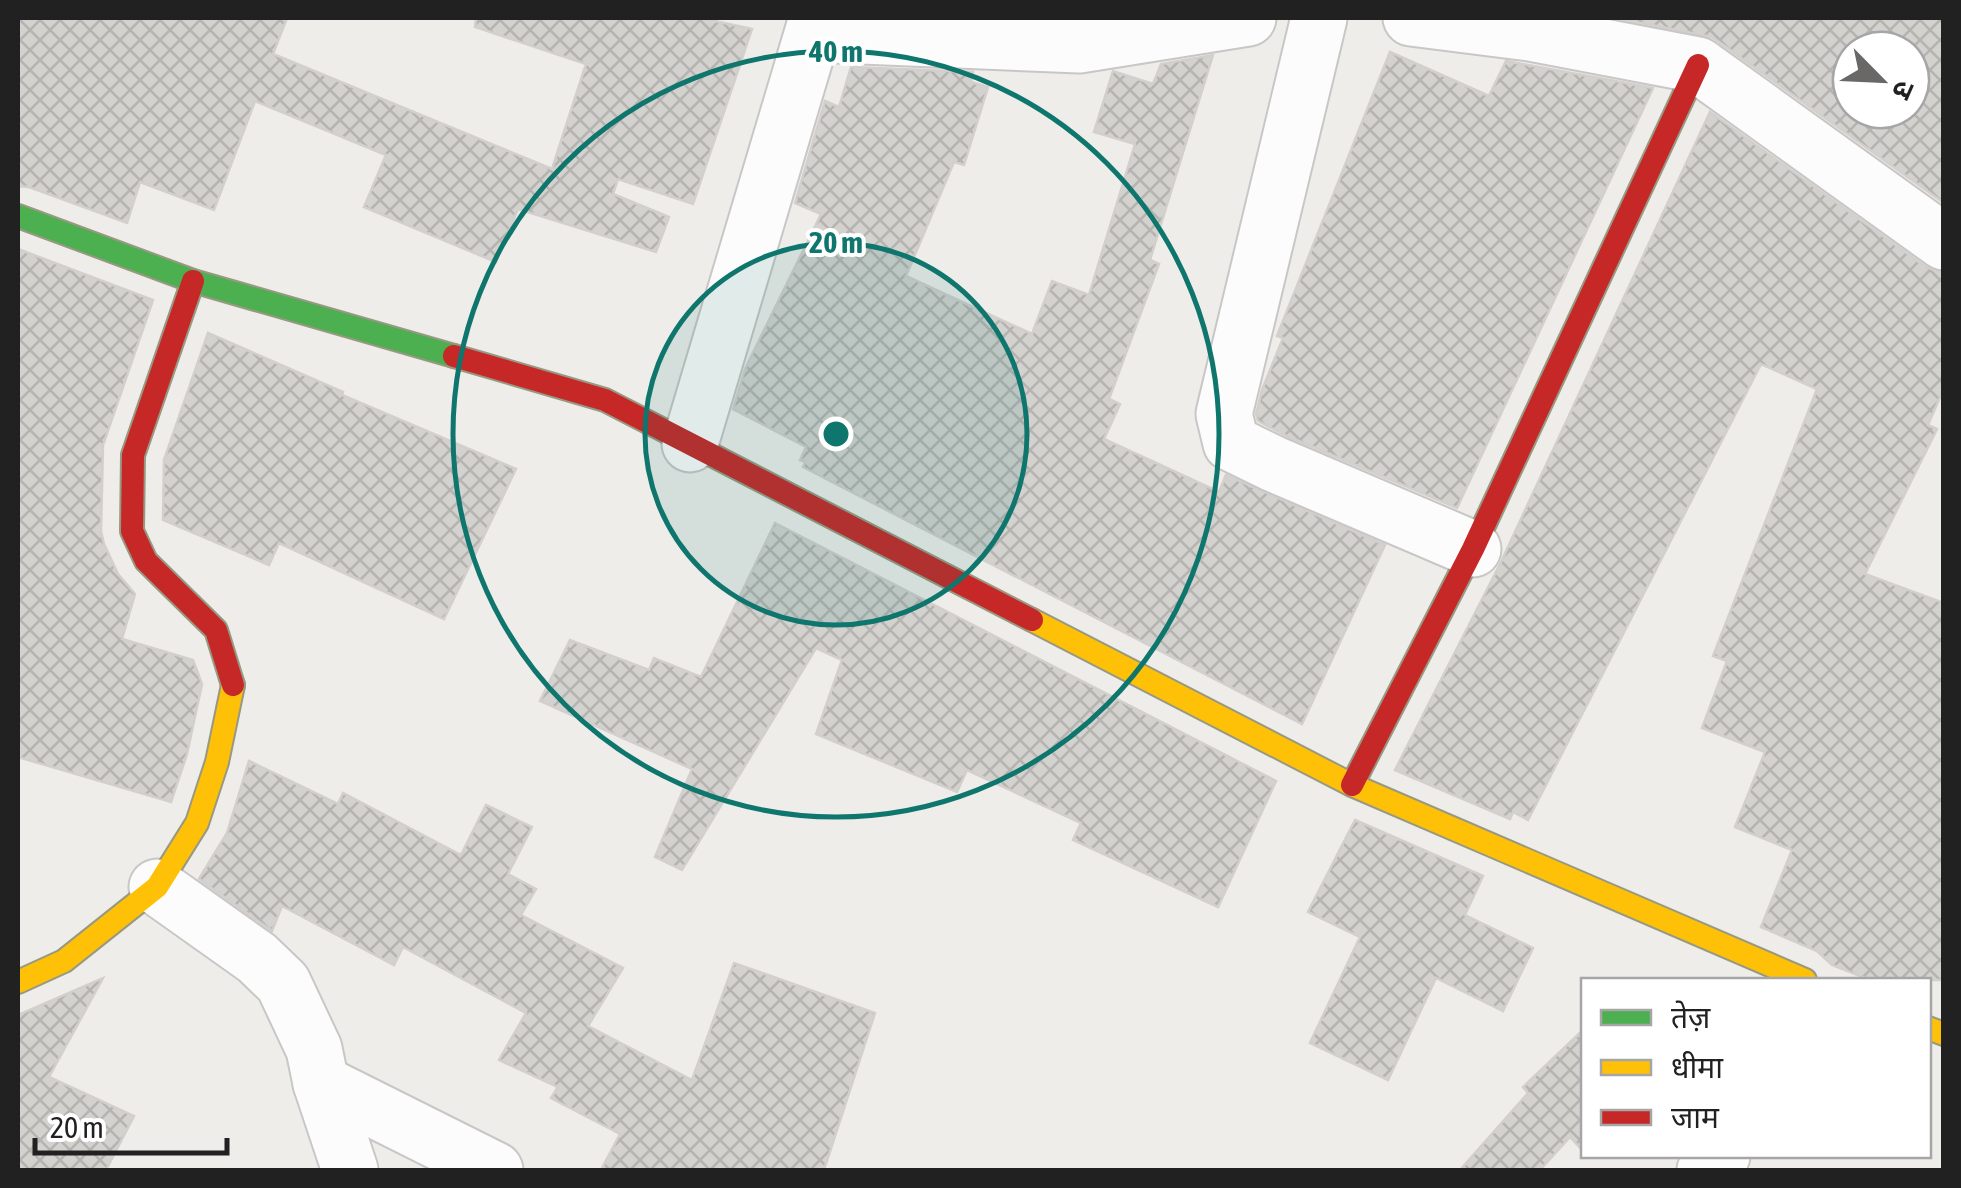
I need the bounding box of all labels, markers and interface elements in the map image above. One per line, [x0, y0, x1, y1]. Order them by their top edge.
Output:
north arrow [1831, 30, 1931, 130]
text: 40 m [808, 34, 863, 68]
text: उ [1886, 76, 1922, 105]
text: 20 m [809, 225, 863, 259]
centre of rings [818, 416, 854, 452]
legend [1581, 978, 1931, 1158]
text: तेज़ [1671, 1000, 1711, 1034]
text: धीमा [1671, 1050, 1724, 1084]
scale bar [35, 1093, 228, 1155]
text: जाम [1671, 1100, 1720, 1134]
text: 20 m [50, 1110, 104, 1144]

